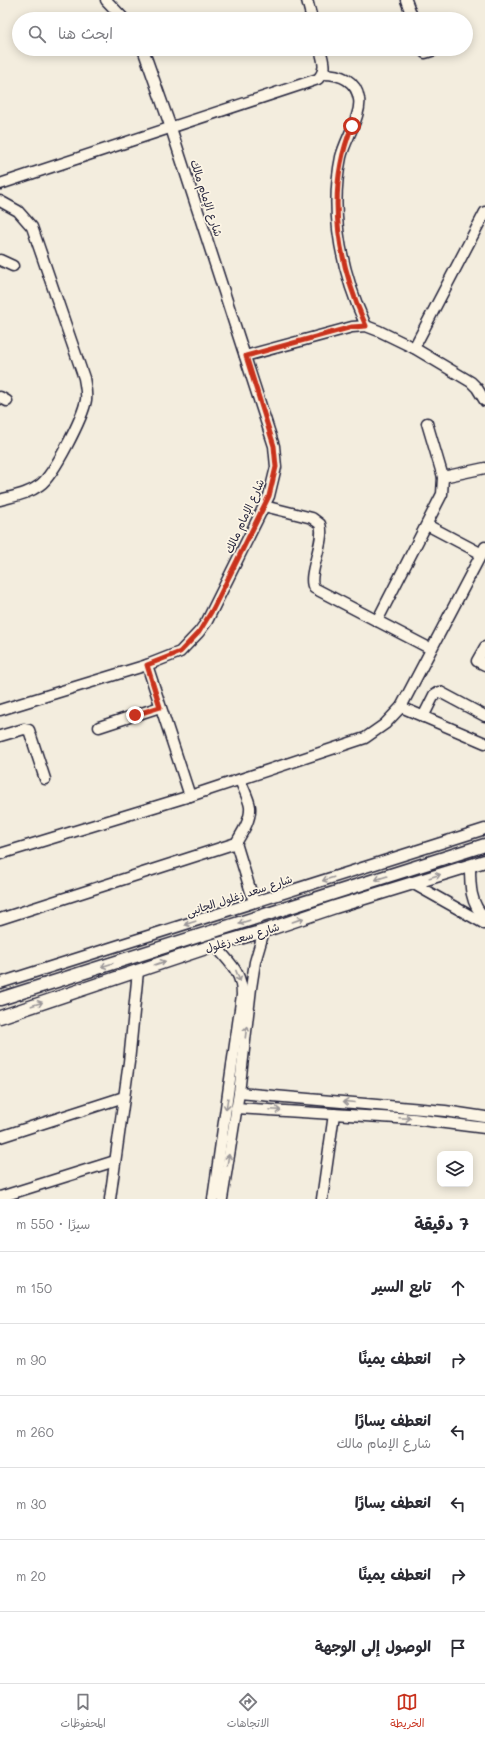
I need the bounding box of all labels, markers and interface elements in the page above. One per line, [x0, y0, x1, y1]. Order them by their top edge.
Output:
search box [12, 12, 473, 56]
icon: search [26, 23, 48, 45]
text: ابحث هنا [58, 23, 113, 43]
route start [343, 117, 361, 135]
street label: شارع الإمام مالك [186, 158, 226, 239]
street label: شارع الإمام مالك [221, 476, 269, 556]
route end [126, 706, 144, 724]
street label: شارع سعد زغلول الجانبى [184, 871, 295, 921]
one-way arrow [428, 872, 441, 879]
one-way arrow [375, 875, 388, 882]
one-way arrow [321, 876, 334, 883]
one-way arrow [291, 915, 303, 923]
one-way arrow [238, 918, 250, 926]
street label: شارع سعد زغلول [203, 919, 282, 957]
one-way arrow [184, 920, 197, 927]
one-way arrow [154, 959, 167, 966]
one-way arrow [100, 962, 113, 969]
one-way arrow [235, 969, 243, 981]
one-way arrow [30, 1000, 43, 1007]
one-way arrow [242, 1026, 249, 1039]
one-way arrow [223, 1097, 230, 1110]
one-way arrow [343, 1099, 356, 1106]
one-way arrow [268, 1107, 281, 1114]
one-way arrow [398, 1114, 411, 1122]
map controls [437, 1151, 473, 1187]
button: layers [437, 1151, 473, 1187]
one-way arrow [224, 1154, 232, 1167]
text: 7 دقيقة [414, 1212, 469, 1234]
text: سيرًا · 550 m [16, 1215, 90, 1232]
text: تابع السير [372, 1276, 431, 1296]
icon: ahead [447, 1277, 469, 1299]
text: 150 m [16, 1279, 52, 1296]
text: انعطف يمينًا [359, 1348, 431, 1368]
icon: right [447, 1349, 469, 1371]
text: 90 m [16, 1351, 46, 1368]
text: انعطف يسارًا [355, 1410, 431, 1430]
icon: left [447, 1421, 469, 1443]
text: 260 m [16, 1423, 54, 1440]
text: شارع الإمام مالك [336, 1434, 431, 1451]
text: انعطف يسارًا [355, 1492, 431, 1512]
icon: left [447, 1493, 469, 1515]
text: 30 m [16, 1495, 46, 1512]
text: انعطف يمينًا [359, 1564, 431, 1584]
icon: right [447, 1565, 469, 1587]
text: 20 m [16, 1567, 46, 1584]
text: الوصول إلى الوجهة [315, 1636, 431, 1656]
icon: arrive [447, 1637, 469, 1659]
tab: المحفوظات [61, 1691, 106, 1733]
tab: الاتجاهات [227, 1691, 269, 1733]
tab: الخريطة [390, 1691, 425, 1733]

